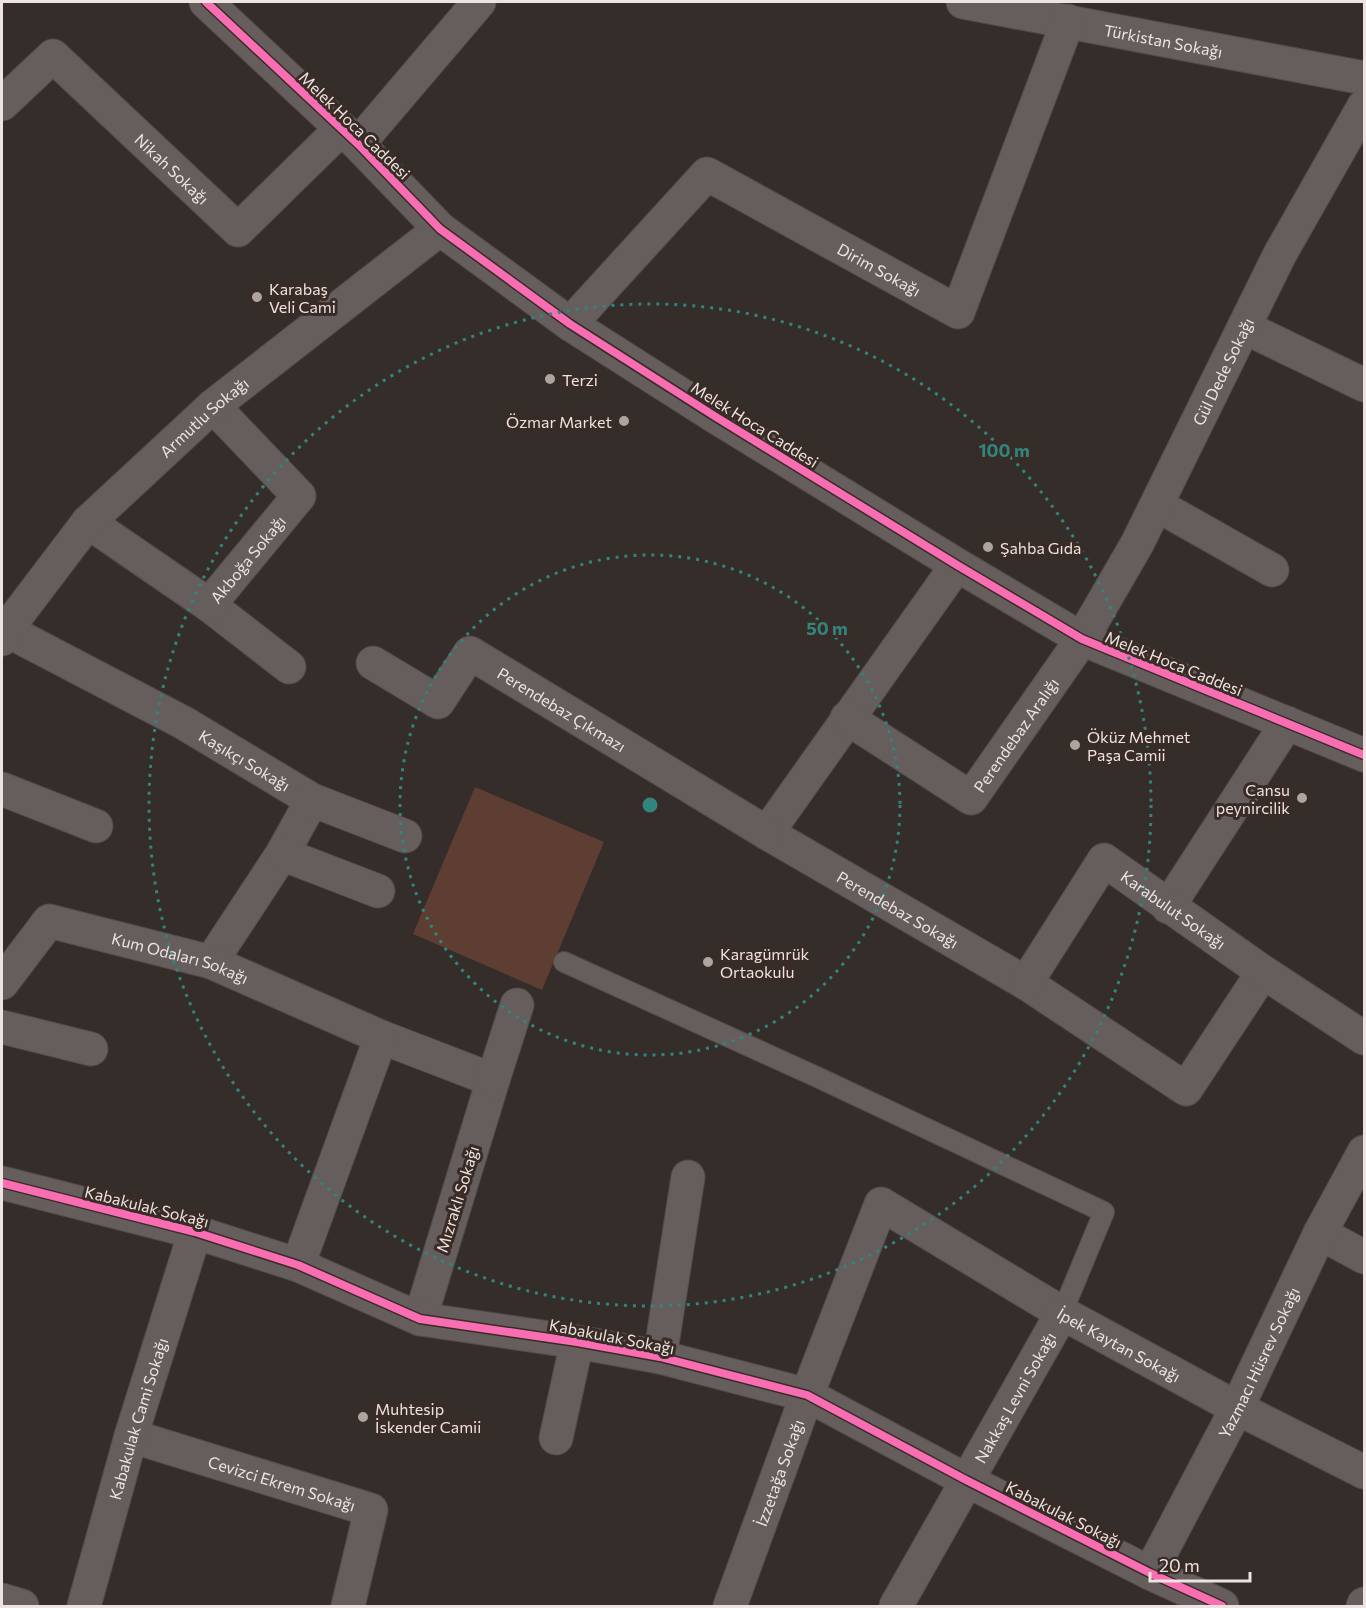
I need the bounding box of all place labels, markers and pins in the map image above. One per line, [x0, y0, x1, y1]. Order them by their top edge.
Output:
place label: Karabaş Veli Cami [269, 279, 336, 316]
marker: Karabaş Veli Cami [250, 290, 264, 304]
place label: Terzi [562, 370, 598, 389]
marker: Terzi [543, 372, 557, 386]
place label: Özmar Market [506, 412, 612, 431]
marker: Özmar Market [617, 414, 631, 428]
place label: Şahba Gıda [1000, 538, 1081, 557]
marker: Şahba Gıda [981, 540, 995, 554]
place label: Öküz Mehmet Paşa Camii [1087, 727, 1191, 764]
marker: Öküz Mehmet Paşa Camii [1068, 738, 1082, 752]
place label: Cansu peynircilik [1216, 780, 1290, 817]
marker: Cansu peynircilik [1295, 791, 1309, 805]
centre of rings [640, 795, 660, 815]
place label: Karagümrük Ortaokulu [720, 944, 810, 981]
marker: Karagümrük Ortaokulu [701, 955, 715, 969]
place label: Muhtesip İskender Camii [375, 1399, 481, 1436]
marker: Muhtesip İskender Camii [356, 1410, 370, 1424]

